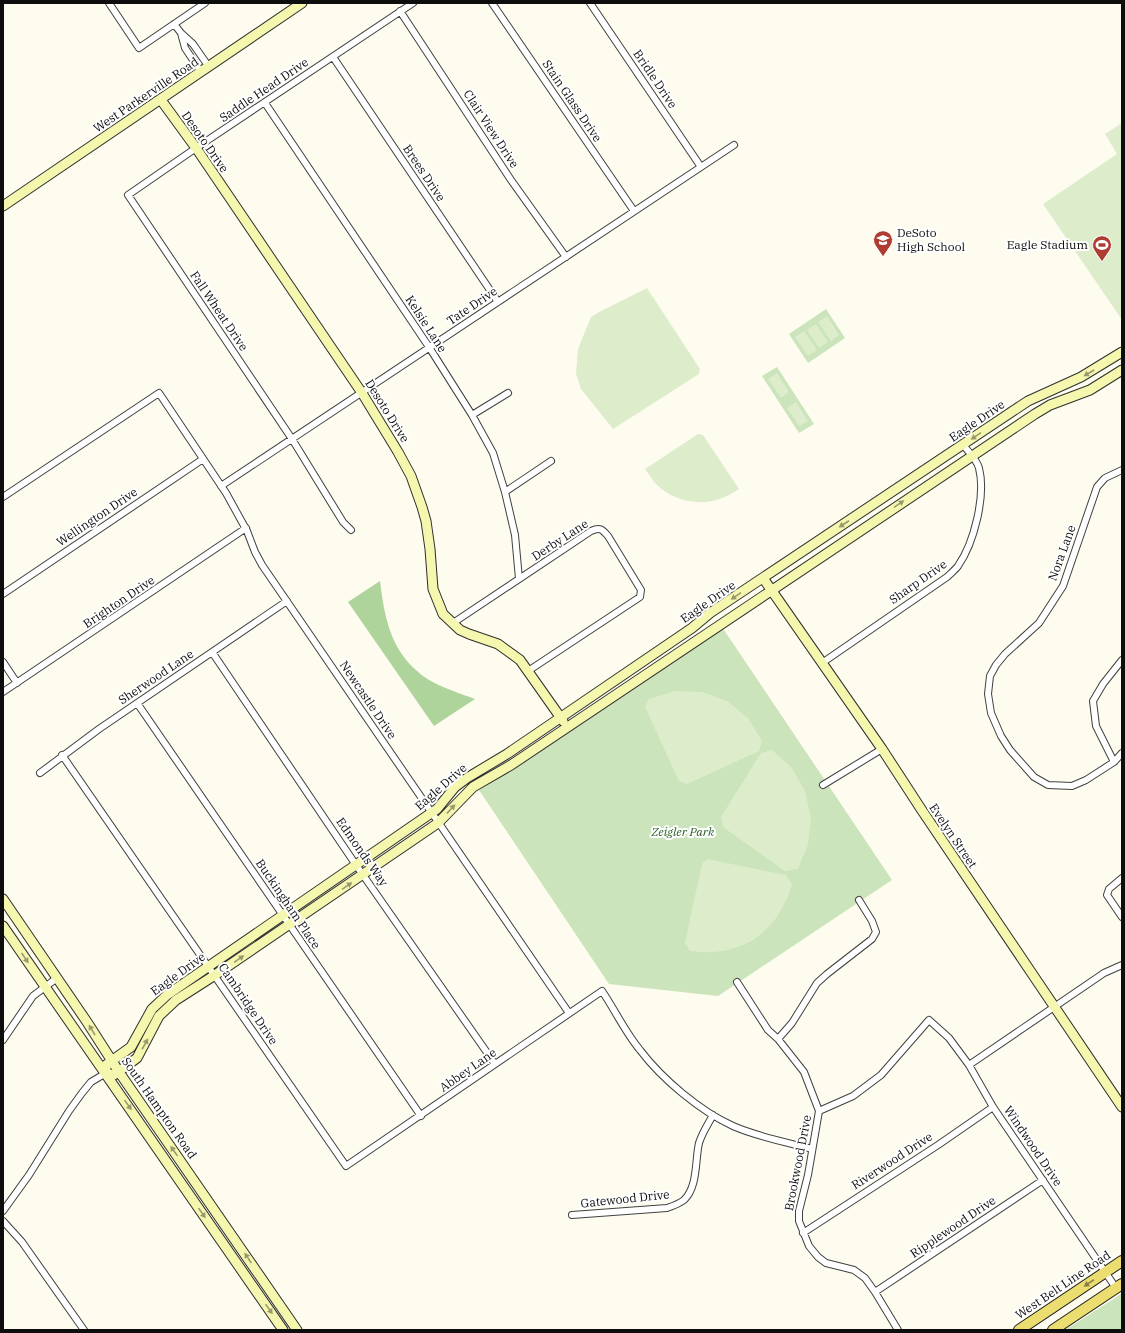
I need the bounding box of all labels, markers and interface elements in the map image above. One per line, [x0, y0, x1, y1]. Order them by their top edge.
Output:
street label: Bridle Drive [630, 47, 681, 111]
street label: West Parkerville Road [90, 54, 201, 135]
street label: Saddle Head Drive [216, 54, 311, 125]
street label: Stain Glass Drive [539, 57, 605, 145]
street label: Clair View Drive [461, 87, 522, 171]
street label: Desoto Drive [179, 108, 232, 175]
street label: Brees Drive [400, 142, 449, 204]
place label: DeSoto High School [897, 225, 965, 254]
school or university icon: DeSoto High School [872, 229, 894, 257]
sports icon: Eagle Stadium [1091, 234, 1113, 262]
place label: Eagle Stadium [1007, 237, 1089, 252]
street label: Fall Wheat Drive [187, 268, 252, 353]
street label: Tate Drive [444, 283, 500, 328]
street label: Kelsie Lane [402, 292, 450, 355]
one-way arrow [1083, 369, 1095, 376]
street label: Desoto Drive [362, 376, 413, 445]
street label: Eagle Drive [946, 397, 1007, 445]
one-way arrow [971, 432, 981, 440]
street label: Wellington Drive [53, 484, 140, 549]
one-way arrow [894, 500, 904, 508]
street label: Derby Lane [529, 516, 591, 563]
one-way arrow [839, 520, 850, 528]
street label: Nora Lane [1044, 523, 1079, 583]
street label: Sharp Drive [886, 556, 949, 607]
street label: Brighton Drive [80, 572, 157, 631]
street label: Eagle Drive [677, 577, 738, 626]
one-way arrow [731, 592, 741, 600]
street label: Sherwood Lane [115, 646, 196, 707]
street label: Newcastle Drive [337, 658, 400, 742]
street label: Eagle Drive [412, 760, 470, 813]
street label: Evelyn Street [926, 801, 980, 871]
one-way arrow [447, 804, 456, 814]
street label: Edmonds Way [333, 814, 392, 889]
park label: Zeigler Park [651, 824, 715, 839]
street label: Buckingham Place [253, 856, 324, 951]
one-way arrow [342, 882, 352, 890]
street label: Eagle Drive [147, 949, 208, 998]
one-way arrow [21, 953, 29, 964]
one-way arrow [234, 955, 244, 963]
street label: Cambridge Drive [216, 960, 281, 1047]
one-way arrow [88, 1025, 96, 1035]
one-way arrow [142, 1038, 148, 1050]
street label: Abbey Lane [436, 1045, 499, 1095]
street label: South Hampton Road [119, 1054, 200, 1161]
one-way arrow [124, 1100, 132, 1111]
street label: Windwood Drive [1001, 1103, 1066, 1189]
street label: Brookwood Drive [781, 1114, 814, 1212]
street label: Riverwood Drive [848, 1129, 935, 1192]
one-way arrow [170, 1146, 178, 1156]
street label: Gatewood Drive [580, 1186, 670, 1211]
street label: Ripplewood Drive [907, 1192, 998, 1261]
one-way arrow [198, 1207, 206, 1218]
street label: West Belt Line Road [1012, 1247, 1113, 1322]
one-way arrow [244, 1253, 252, 1263]
one-way arrow [1084, 1279, 1095, 1287]
one-way arrow [265, 1304, 273, 1314]

